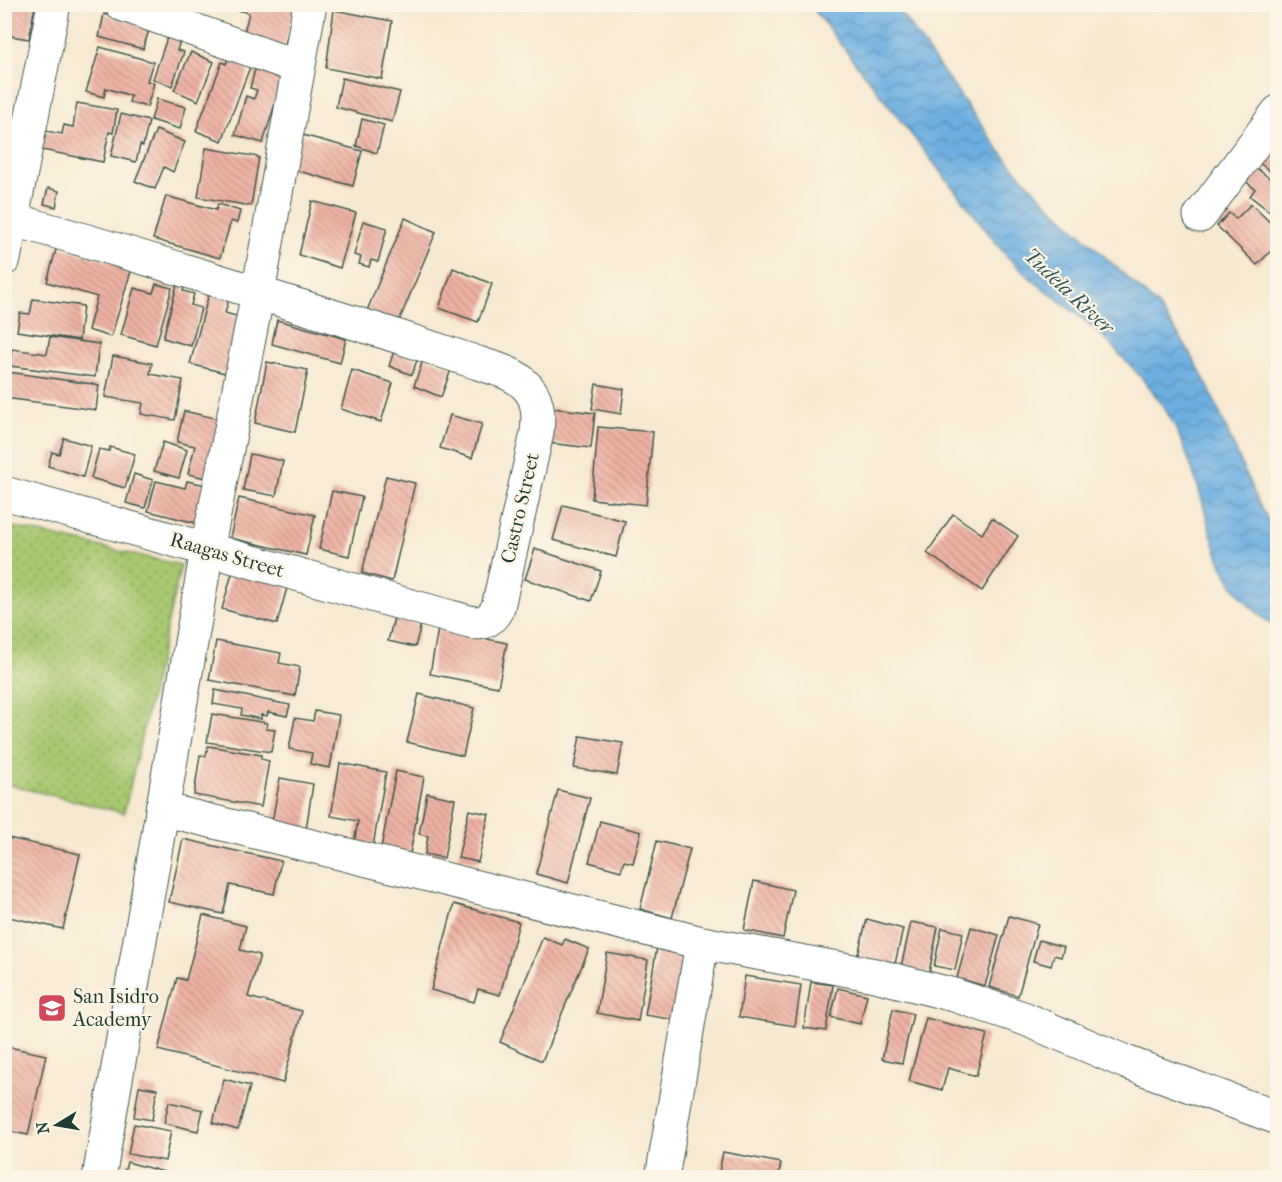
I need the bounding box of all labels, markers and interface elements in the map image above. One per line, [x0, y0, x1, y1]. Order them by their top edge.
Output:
water label: Tudela River [1019, 243, 1120, 340]
street label: Castro Street [496, 450, 544, 566]
street label: Raagas Street [167, 528, 287, 582]
place label: San Isidro Academy [72, 985, 159, 1031]
school or university icon: San Isidro Academy [36, 992, 68, 1024]
north arrow [27, 1095, 87, 1155]
text: N [32, 1119, 53, 1136]

